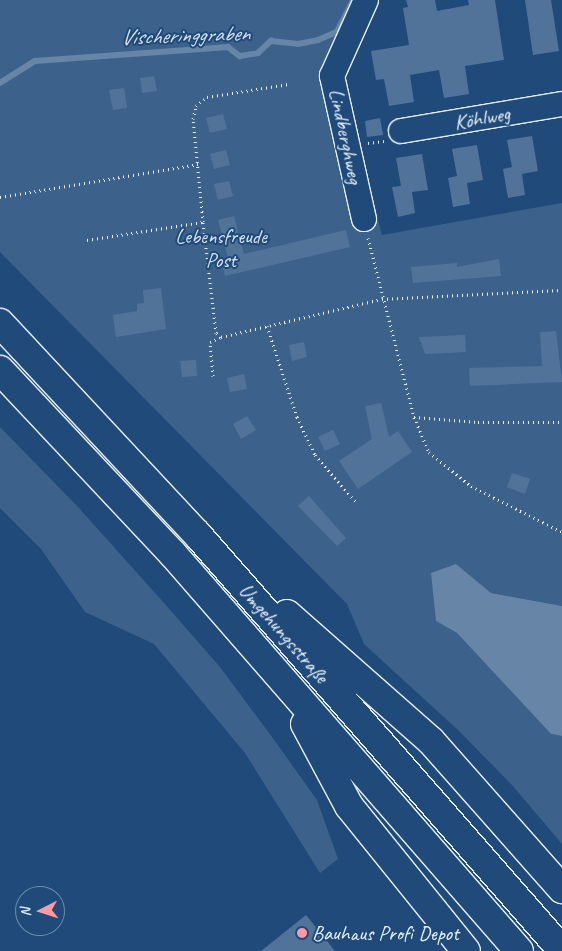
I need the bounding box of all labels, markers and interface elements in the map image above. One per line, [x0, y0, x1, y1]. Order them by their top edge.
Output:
water label: Vischeringgraben [120, 21, 250, 51]
street label: Lindberghweg [324, 86, 368, 186]
street label: Köhlweg [452, 101, 512, 135]
park label: Lebensfreude Post [175, 223, 267, 273]
street label: Umgehungsstraße [234, 578, 334, 688]
north arrow [15, 886, 65, 936]
text: N [17, 907, 34, 917]
place label: Bauhaus Profi Depot [312, 920, 459, 946]
marker: Bauhaus Profi Depot [296, 927, 308, 939]

